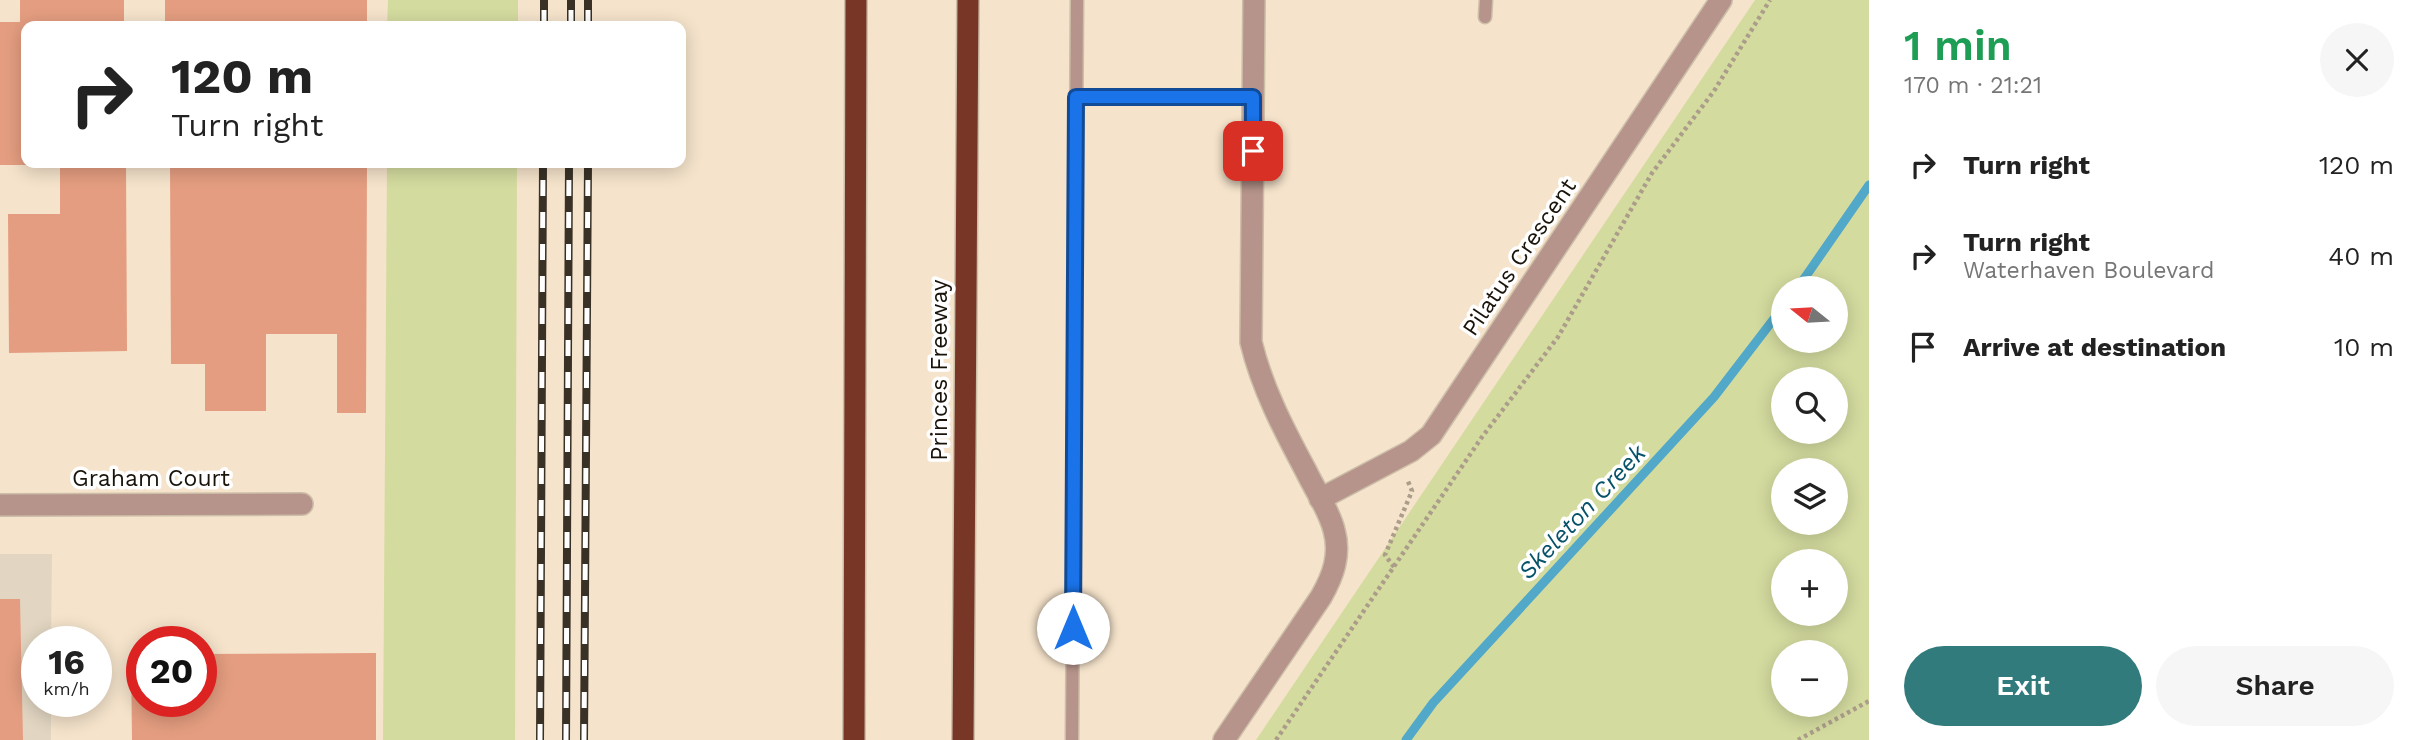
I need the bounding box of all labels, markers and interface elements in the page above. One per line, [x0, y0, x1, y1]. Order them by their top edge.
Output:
text: 1 min [1904, 21, 2012, 70]
button: close [2320, 23, 2394, 97]
text: 120 m [171, 47, 313, 105]
icon: right [56, 49, 147, 140]
text: 170 m · 21:21 [1904, 72, 2042, 99]
text: Turn right [171, 106, 323, 144]
pin [1223, 121, 1283, 181]
icon: arrive [1234, 132, 1272, 170]
icon: right [1904, 146, 1942, 184]
text: Turn right [1963, 150, 2090, 180]
text: 120 m [2319, 150, 2394, 180]
street label: Pilatus Crescent [1457, 173, 1582, 341]
text: Turn right [1963, 227, 2090, 257]
icon: right [1904, 237, 1942, 275]
text: 40 m [2328, 241, 2394, 271]
text: Waterhaven Boulevard [1963, 257, 2214, 284]
north arrow [1771, 276, 1848, 354]
map controls [1771, 276, 1848, 717]
street label: Princes Freeway [926, 279, 953, 461]
icon: arrive [1904, 328, 1942, 366]
text: Arrive at destination [1963, 332, 2226, 362]
text: 10 m [2334, 332, 2394, 362]
button: search [1771, 367, 1848, 444]
water label: Skeleton Creek [1513, 438, 1652, 585]
button: layers [1771, 458, 1848, 535]
street label: Graham Court [72, 465, 230, 492]
button: + [1771, 549, 1848, 626]
position arrow [1036, 591, 1110, 665]
speed limit sign: 20 [126, 626, 217, 717]
button: − [1771, 640, 1848, 717]
text: 16 [48, 641, 85, 683]
button: Exit [1904, 646, 2142, 726]
button: Share [2156, 646, 2394, 726]
text: km/h [43, 678, 90, 699]

